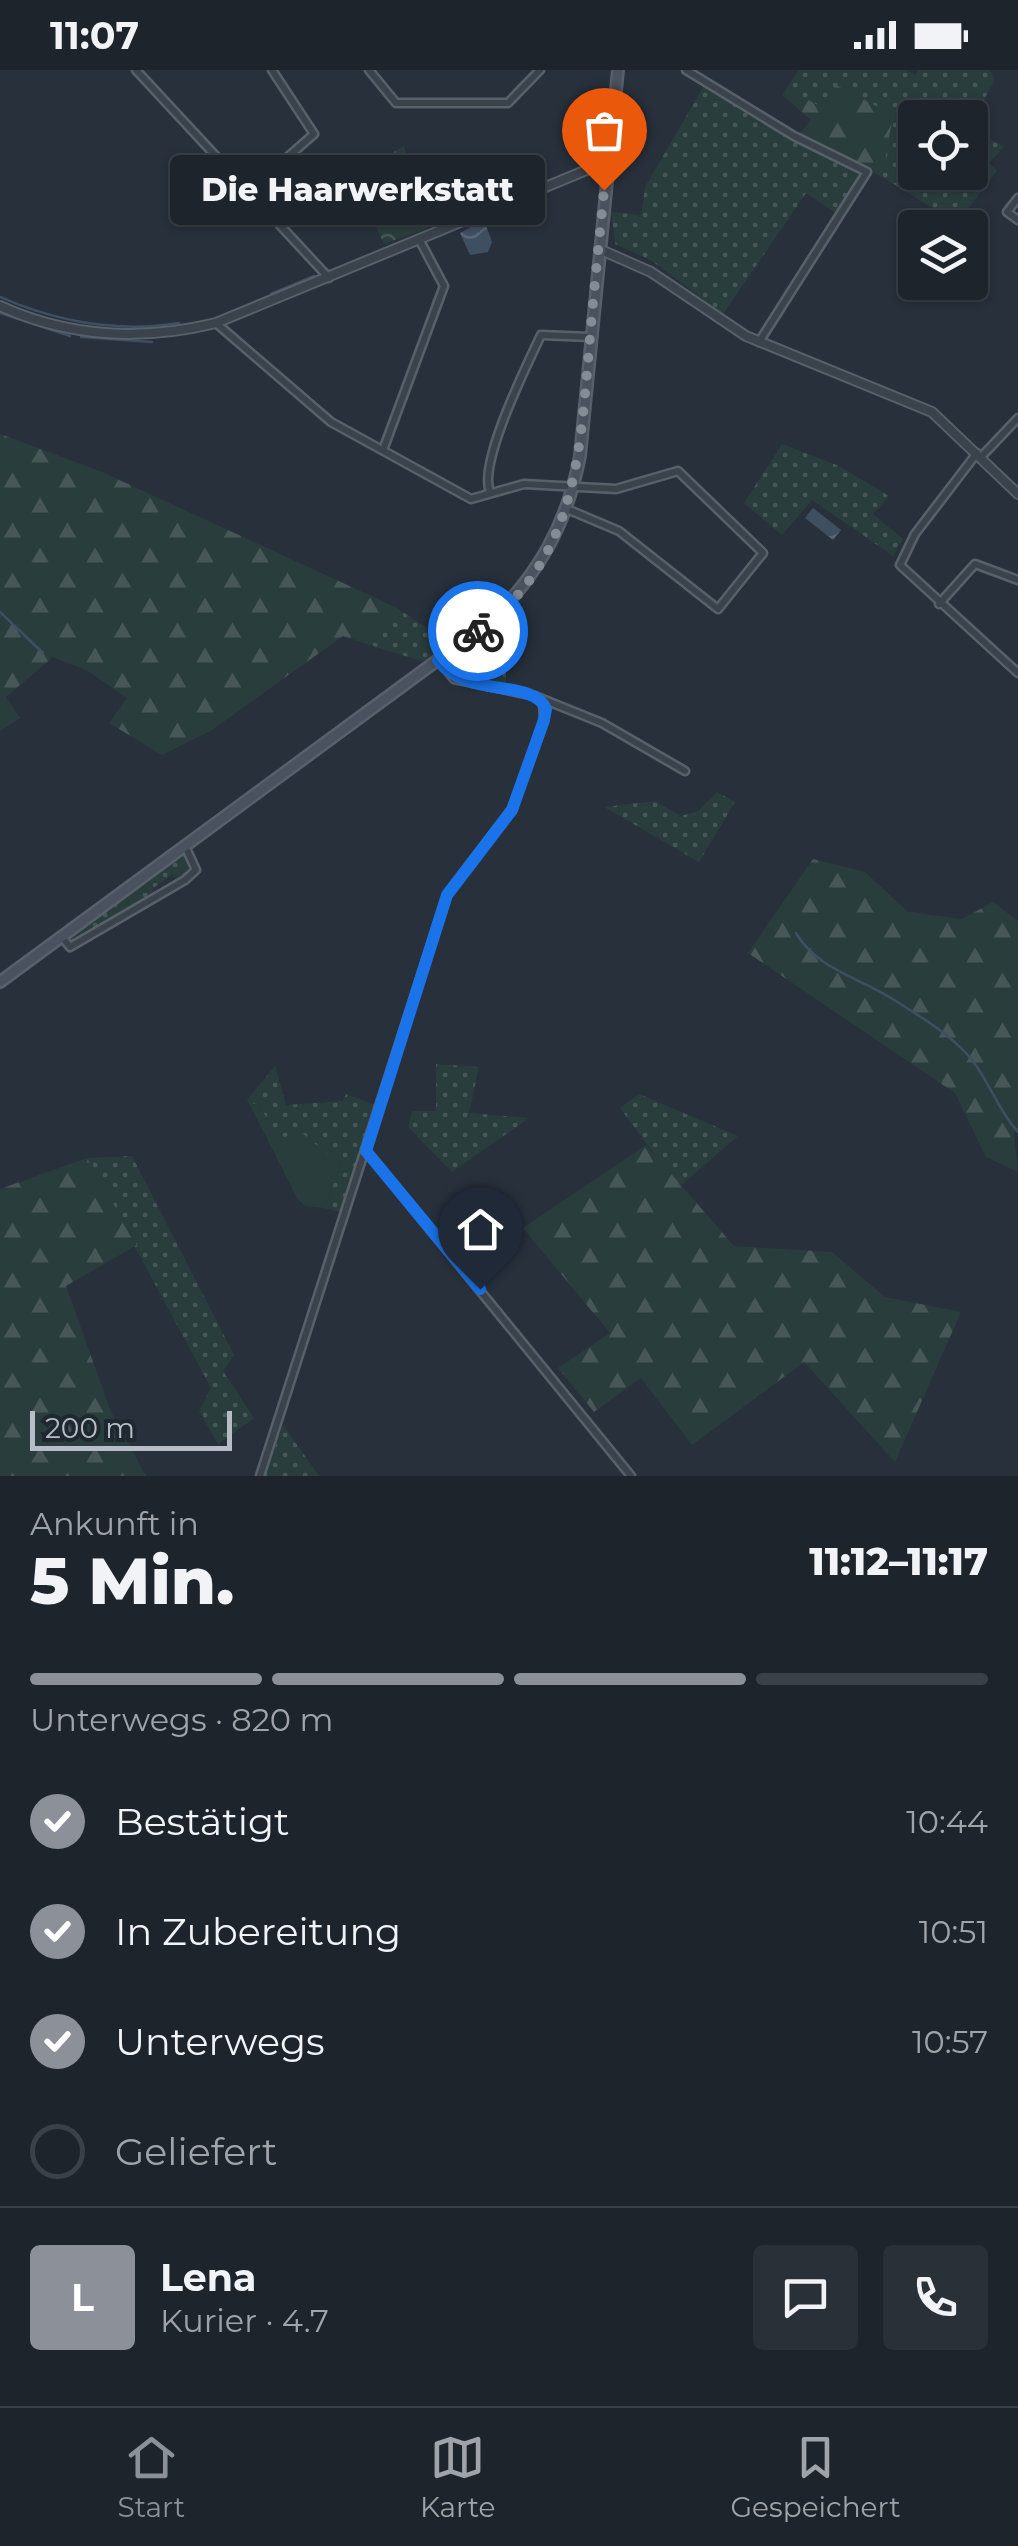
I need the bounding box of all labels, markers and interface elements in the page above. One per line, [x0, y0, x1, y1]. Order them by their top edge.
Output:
text: 11:07 [50, 12, 139, 59]
pin [562, 88, 647, 191]
map controls [898, 100, 988, 300]
button: locate [898, 100, 988, 190]
icon: bag [577, 103, 632, 158]
callout: Die Haarwerkstatt [169, 155, 544, 225]
text: Die Haarwerkstatt [201, 170, 514, 209]
button: layers [898, 210, 988, 300]
courier [428, 581, 528, 681]
icon: bike [451, 604, 506, 659]
pin [438, 1187, 523, 1290]
icon: home [453, 1202, 508, 1257]
scale bar [30, 1406, 232, 1450]
text: 200 m [45, 1411, 135, 1445]
text: Ankunft in [30, 1504, 199, 1543]
text: 11:12–11:17 [809, 1538, 988, 1585]
text: 5 Min. [30, 1541, 234, 1620]
text: Unterwegs · 820 m [30, 1700, 333, 1739]
icon: check [30, 1794, 85, 1849]
text: Bestätigt [115, 1798, 289, 1845]
text: 10:44 [906, 1802, 988, 1841]
icon: check [30, 1904, 85, 1959]
text: In Zubereitung [115, 1908, 401, 1955]
text: 10:51 [919, 1912, 988, 1951]
icon: check [30, 2014, 85, 2069]
text: Unterwegs [115, 2018, 325, 2065]
text: 10:57 [912, 2022, 988, 2061]
text: Geliefert [115, 2128, 277, 2175]
button: chat [753, 2245, 858, 2350]
button: phone [883, 2245, 988, 2350]
text: Lena [160, 2254, 257, 2301]
text: L [71, 2274, 94, 2321]
text: Kurier · 4.7 [160, 2301, 329, 2340]
tab: Start [117, 2430, 185, 2524]
tab: Karte [420, 2430, 495, 2524]
tab: Gespeichert [730, 2430, 901, 2524]

